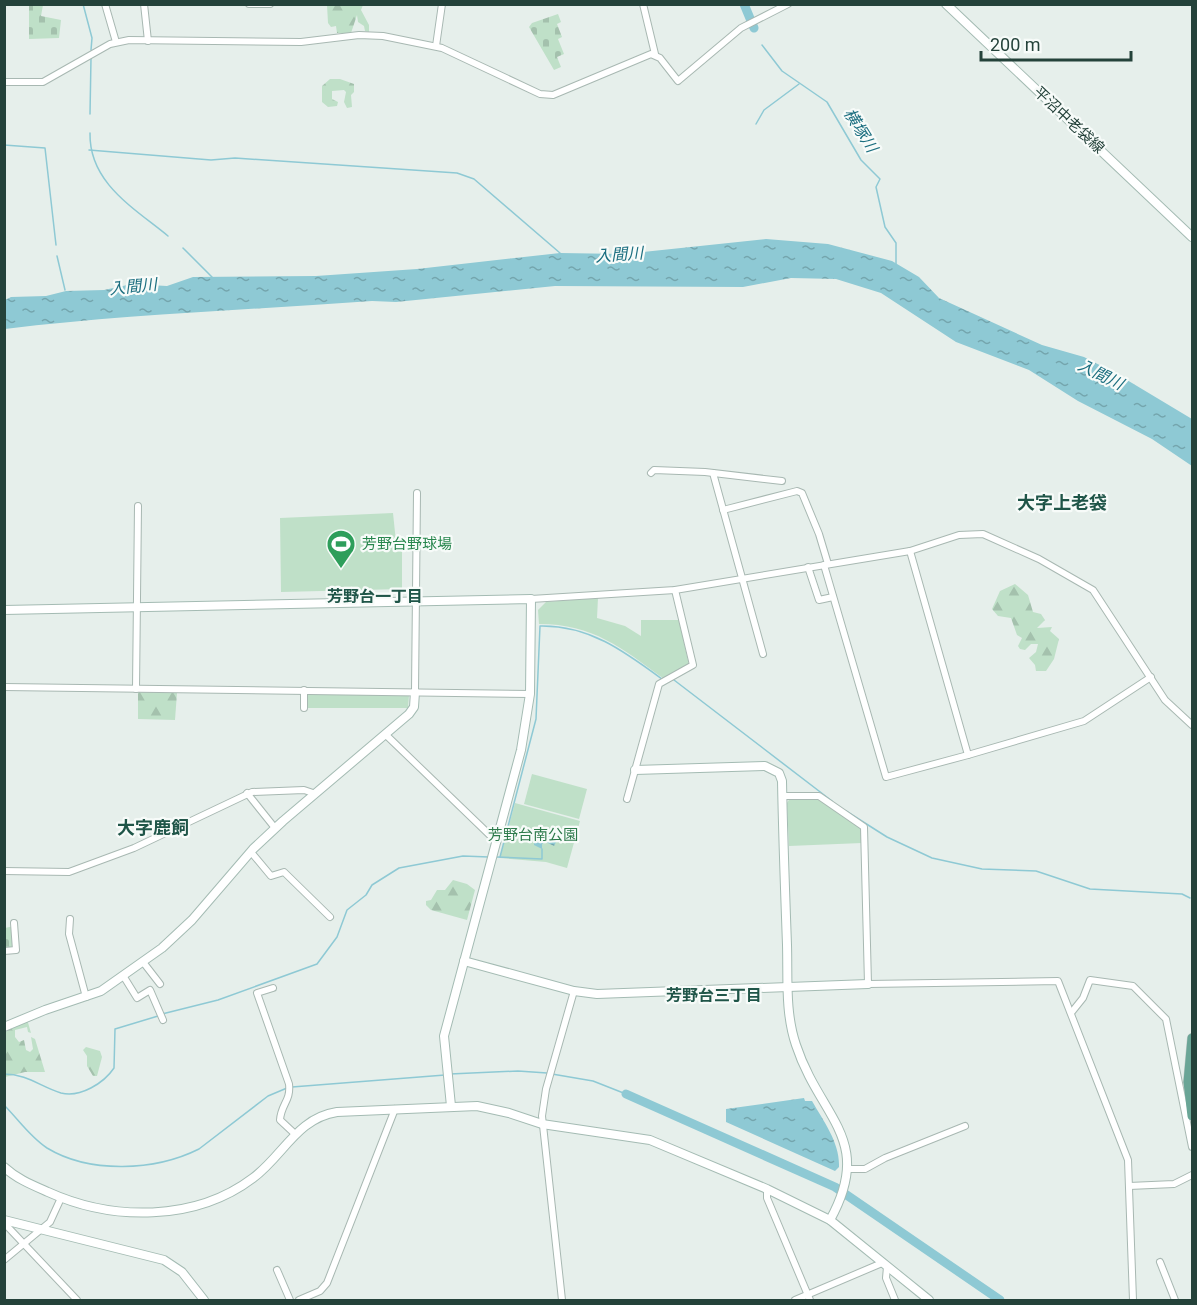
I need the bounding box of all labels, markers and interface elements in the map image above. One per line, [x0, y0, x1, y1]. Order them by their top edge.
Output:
scale bar [981, 24, 1131, 62]
text: 200 m [990, 34, 1041, 55]
street label: 平沼中老袋線 [1030, 83, 1108, 157]
water label: 横塚川 [840, 105, 882, 157]
water label: 入間川 [594, 243, 646, 266]
water label: 入間川 [108, 274, 160, 298]
water label: 入間川 [1075, 355, 1128, 394]
district label: 大字上老袋 [1017, 492, 1107, 513]
sports icon: 芳野台野球場 [325, 528, 357, 570]
place label: 芳野台野球場 [362, 535, 452, 553]
district label: 芳野台一丁目 [327, 587, 423, 606]
district label: 大字鹿飼 [117, 817, 189, 838]
park label: 芳野台南公園 [488, 826, 578, 844]
district label: 芳野台三丁目 [666, 986, 762, 1005]

